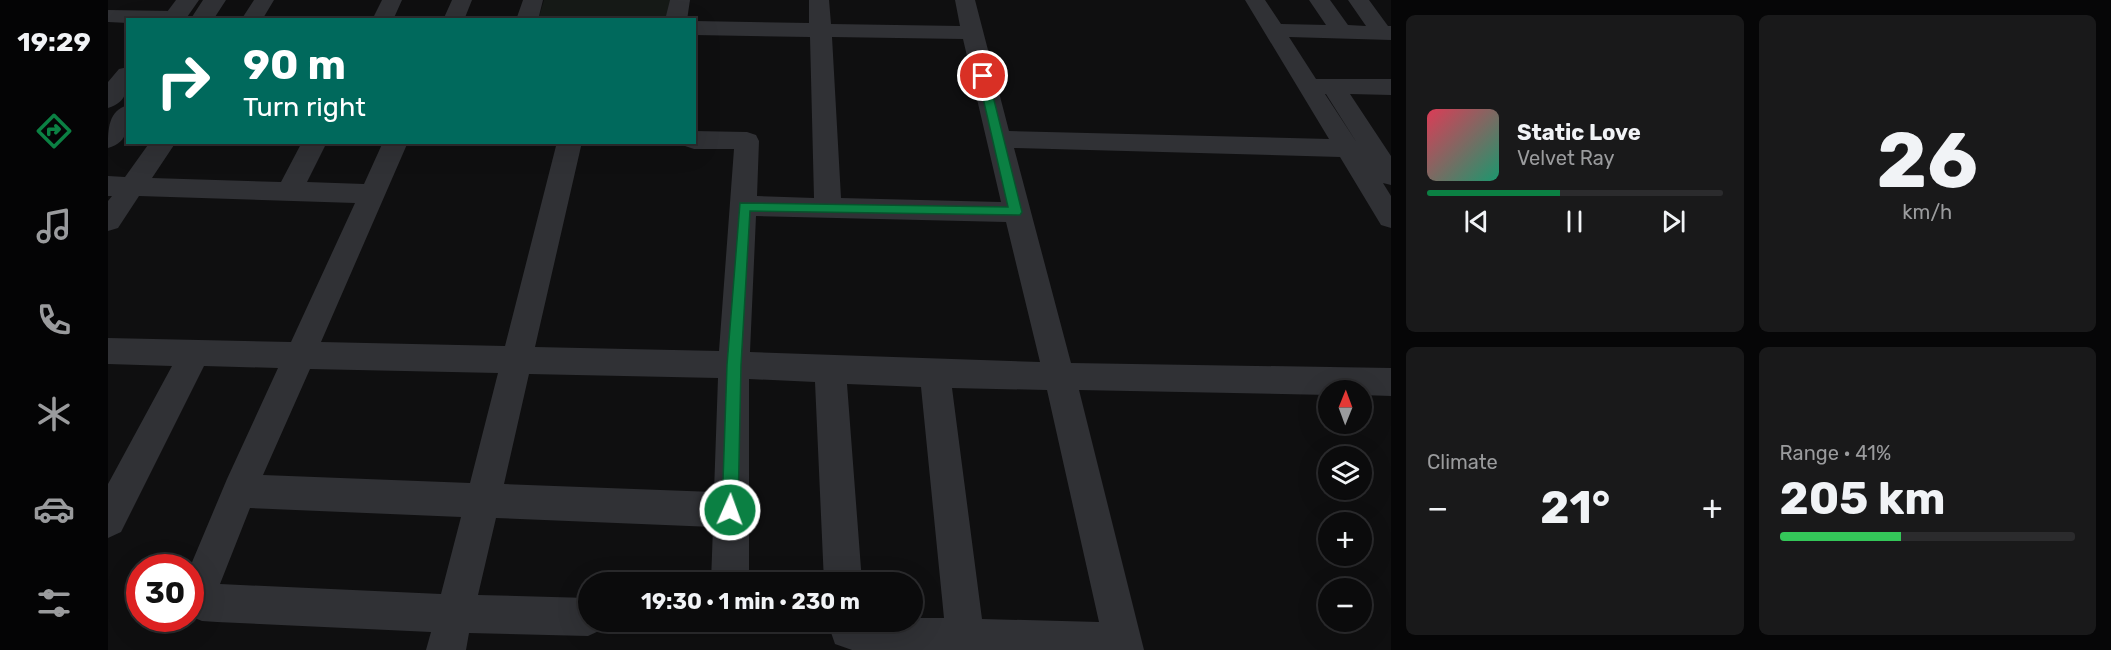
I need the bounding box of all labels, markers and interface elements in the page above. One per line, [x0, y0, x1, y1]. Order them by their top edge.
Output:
text: 19:29 [17, 26, 91, 58]
text: 90 m [243, 40, 346, 90]
icon: right [144, 42, 222, 120]
pin [957, 50, 1008, 101]
icon: arrive [966, 59, 999, 92]
text: Turn right [243, 91, 366, 123]
icon: directions [33, 110, 75, 152]
text: 26 [1877, 114, 1978, 207]
text: Static Love [1517, 119, 1641, 146]
text: Velvet Ray [1517, 146, 1615, 170]
text: km/h [1902, 200, 1952, 224]
icon: music [33, 205, 75, 247]
icon: previous [1460, 205, 1493, 238]
icon: pause [1558, 205, 1591, 238]
icon: next [1657, 205, 1690, 238]
icon: phone [33, 299, 75, 341]
north arrow [1318, 380, 1372, 434]
map controls [1318, 380, 1372, 632]
icon: climate [33, 393, 75, 435]
text: Range · 41% [1780, 441, 1891, 465]
button: layers [1318, 446, 1372, 500]
text: Climate [1427, 450, 1498, 474]
text: 205 km [1780, 472, 1946, 525]
position arrow [698, 478, 762, 542]
text: 21° [1540, 481, 1610, 534]
icon: car [33, 488, 75, 530]
text: − [1427, 488, 1448, 527]
text: + [1702, 488, 1722, 527]
button: + [1318, 512, 1372, 566]
speed limit sign: 30 [126, 554, 204, 632]
button: − [1318, 578, 1372, 632]
icon: filters [33, 582, 75, 624]
text: 19:30 · 1 min · 230 m [641, 588, 860, 615]

